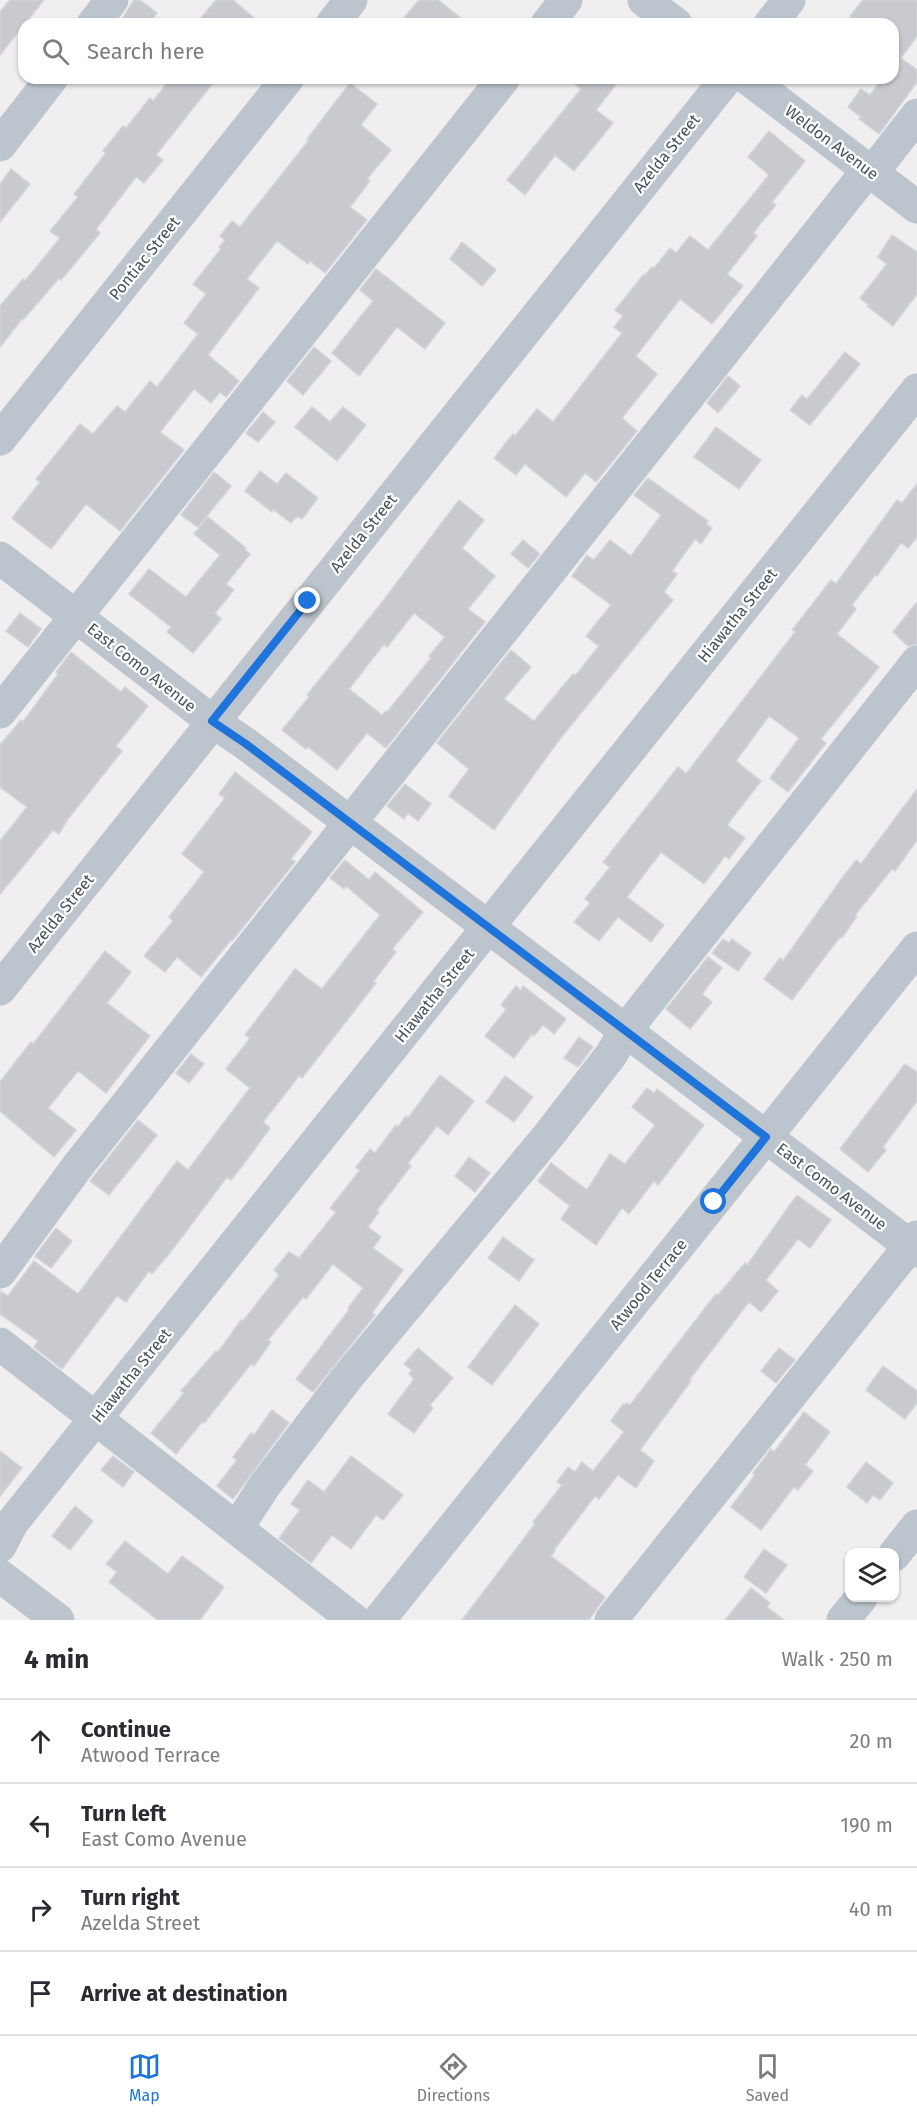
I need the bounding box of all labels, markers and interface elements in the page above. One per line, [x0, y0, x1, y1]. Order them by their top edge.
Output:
search box [18, 18, 899, 84]
icon: search [39, 35, 72, 68]
text: Search here [87, 38, 205, 65]
street label: Weldon Avenue [781, 101, 882, 184]
street label: Azelda Street [629, 110, 704, 196]
street label: Pontiac Street [105, 213, 184, 304]
street label: Azelda Street [326, 490, 401, 576]
street label: Hiawatha Street [694, 564, 781, 666]
route end [294, 587, 320, 613]
street label: East Como Avenue [84, 619, 200, 716]
street label: Azelda Street [23, 870, 98, 956]
street label: Hiawatha Street [391, 944, 478, 1046]
street label: East Como Avenue [773, 1139, 890, 1234]
route start [700, 1188, 726, 1214]
street label: Atwood Terrace [606, 1235, 691, 1334]
street label: Hiawatha Street [88, 1324, 175, 1426]
map controls [845, 1548, 899, 1602]
button: layers [845, 1548, 899, 1602]
text: 4 min [24, 1644, 89, 1675]
text: Walk · 250 m [781, 1647, 893, 1671]
text: Continue [81, 1716, 171, 1743]
icon: ahead [24, 1725, 57, 1758]
text: 20 m [850, 1729, 893, 1753]
text: Atwood Terrace [81, 1743, 220, 1767]
text: Turn left [81, 1800, 166, 1827]
icon: left [24, 1809, 57, 1842]
text: 190 m [840, 1813, 893, 1837]
text: East Como Avenue [81, 1827, 247, 1851]
text: Turn right [81, 1884, 180, 1911]
icon: right [24, 1893, 57, 1926]
text: 40 m [849, 1897, 893, 1921]
text: Azelda Street [81, 1911, 200, 1935]
icon: arrive [24, 1977, 57, 2010]
text: Arrive at destination [81, 1980, 288, 2007]
tab: Map [128, 2050, 161, 2105]
tab: Directions [417, 2050, 490, 2105]
tab: Saved [746, 2050, 789, 2105]

